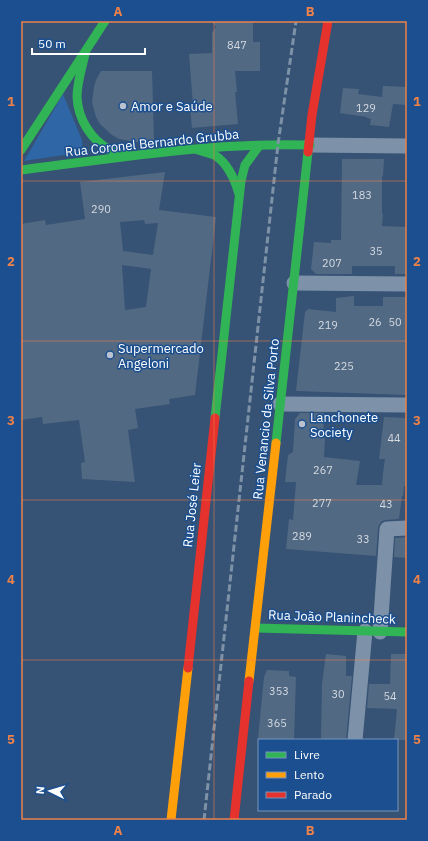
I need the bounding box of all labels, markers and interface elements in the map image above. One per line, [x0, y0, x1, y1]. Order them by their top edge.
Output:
text: A [114, 3, 123, 20]
text: B [306, 3, 315, 20]
scale bar [32, 30, 145, 56]
text: 50 m [38, 36, 66, 51]
house number: 847 [227, 38, 247, 52]
text: 1 [7, 93, 15, 110]
text: 1 [413, 93, 421, 110]
place label: Amor e Saúde [131, 98, 213, 115]
marker: Amor e Saúde [118, 101, 128, 111]
house number: 129 [356, 101, 376, 115]
street label: Rua Coronel Bernardo Grubba [64, 125, 240, 161]
house number: 183 [352, 188, 372, 202]
house number: 290 [91, 202, 111, 216]
house number: 35 [369, 244, 383, 258]
text: 2 [7, 253, 15, 270]
text: 2 [413, 253, 421, 270]
house number: 207 [322, 256, 342, 270]
house number: 26 [368, 315, 382, 329]
house number: 50 [388, 315, 402, 329]
house number: 219 [318, 318, 338, 332]
street label: Rua Venancio da Silva Porto [249, 338, 283, 500]
place label: Supermercado Angeloni [118, 340, 204, 372]
marker: Supermercado Angeloni [105, 350, 115, 360]
house number: 225 [334, 359, 354, 373]
place label: Lanchonete Society [310, 409, 378, 441]
text: 3 [7, 412, 15, 429]
text: 3 [413, 412, 421, 429]
marker: Lanchonete Society [297, 419, 307, 429]
house number: 44 [387, 431, 401, 445]
street label: Rua José Leier [179, 462, 205, 548]
house number: 267 [313, 463, 333, 477]
house number: 277 [312, 496, 332, 510]
house number: 43 [379, 497, 393, 511]
house number: 289 [292, 529, 312, 543]
house number: 33 [356, 532, 370, 546]
text: 4 [7, 571, 15, 588]
text: 4 [413, 571, 421, 588]
street label: Rua João Planincheck [268, 606, 396, 628]
house number: 353 [269, 684, 289, 698]
house number: 30 [331, 687, 345, 701]
house number: 54 [383, 689, 397, 703]
house number: 365 [267, 716, 287, 730]
text: 5 [7, 731, 15, 748]
text: 5 [413, 731, 421, 748]
legend [258, 739, 398, 811]
text: Livre [294, 747, 320, 762]
text: Lento [294, 767, 324, 782]
north arrow [30, 771, 70, 811]
text: N [33, 786, 47, 795]
text: Parado [294, 787, 332, 802]
text: A [114, 822, 123, 839]
text: B [306, 822, 315, 839]

